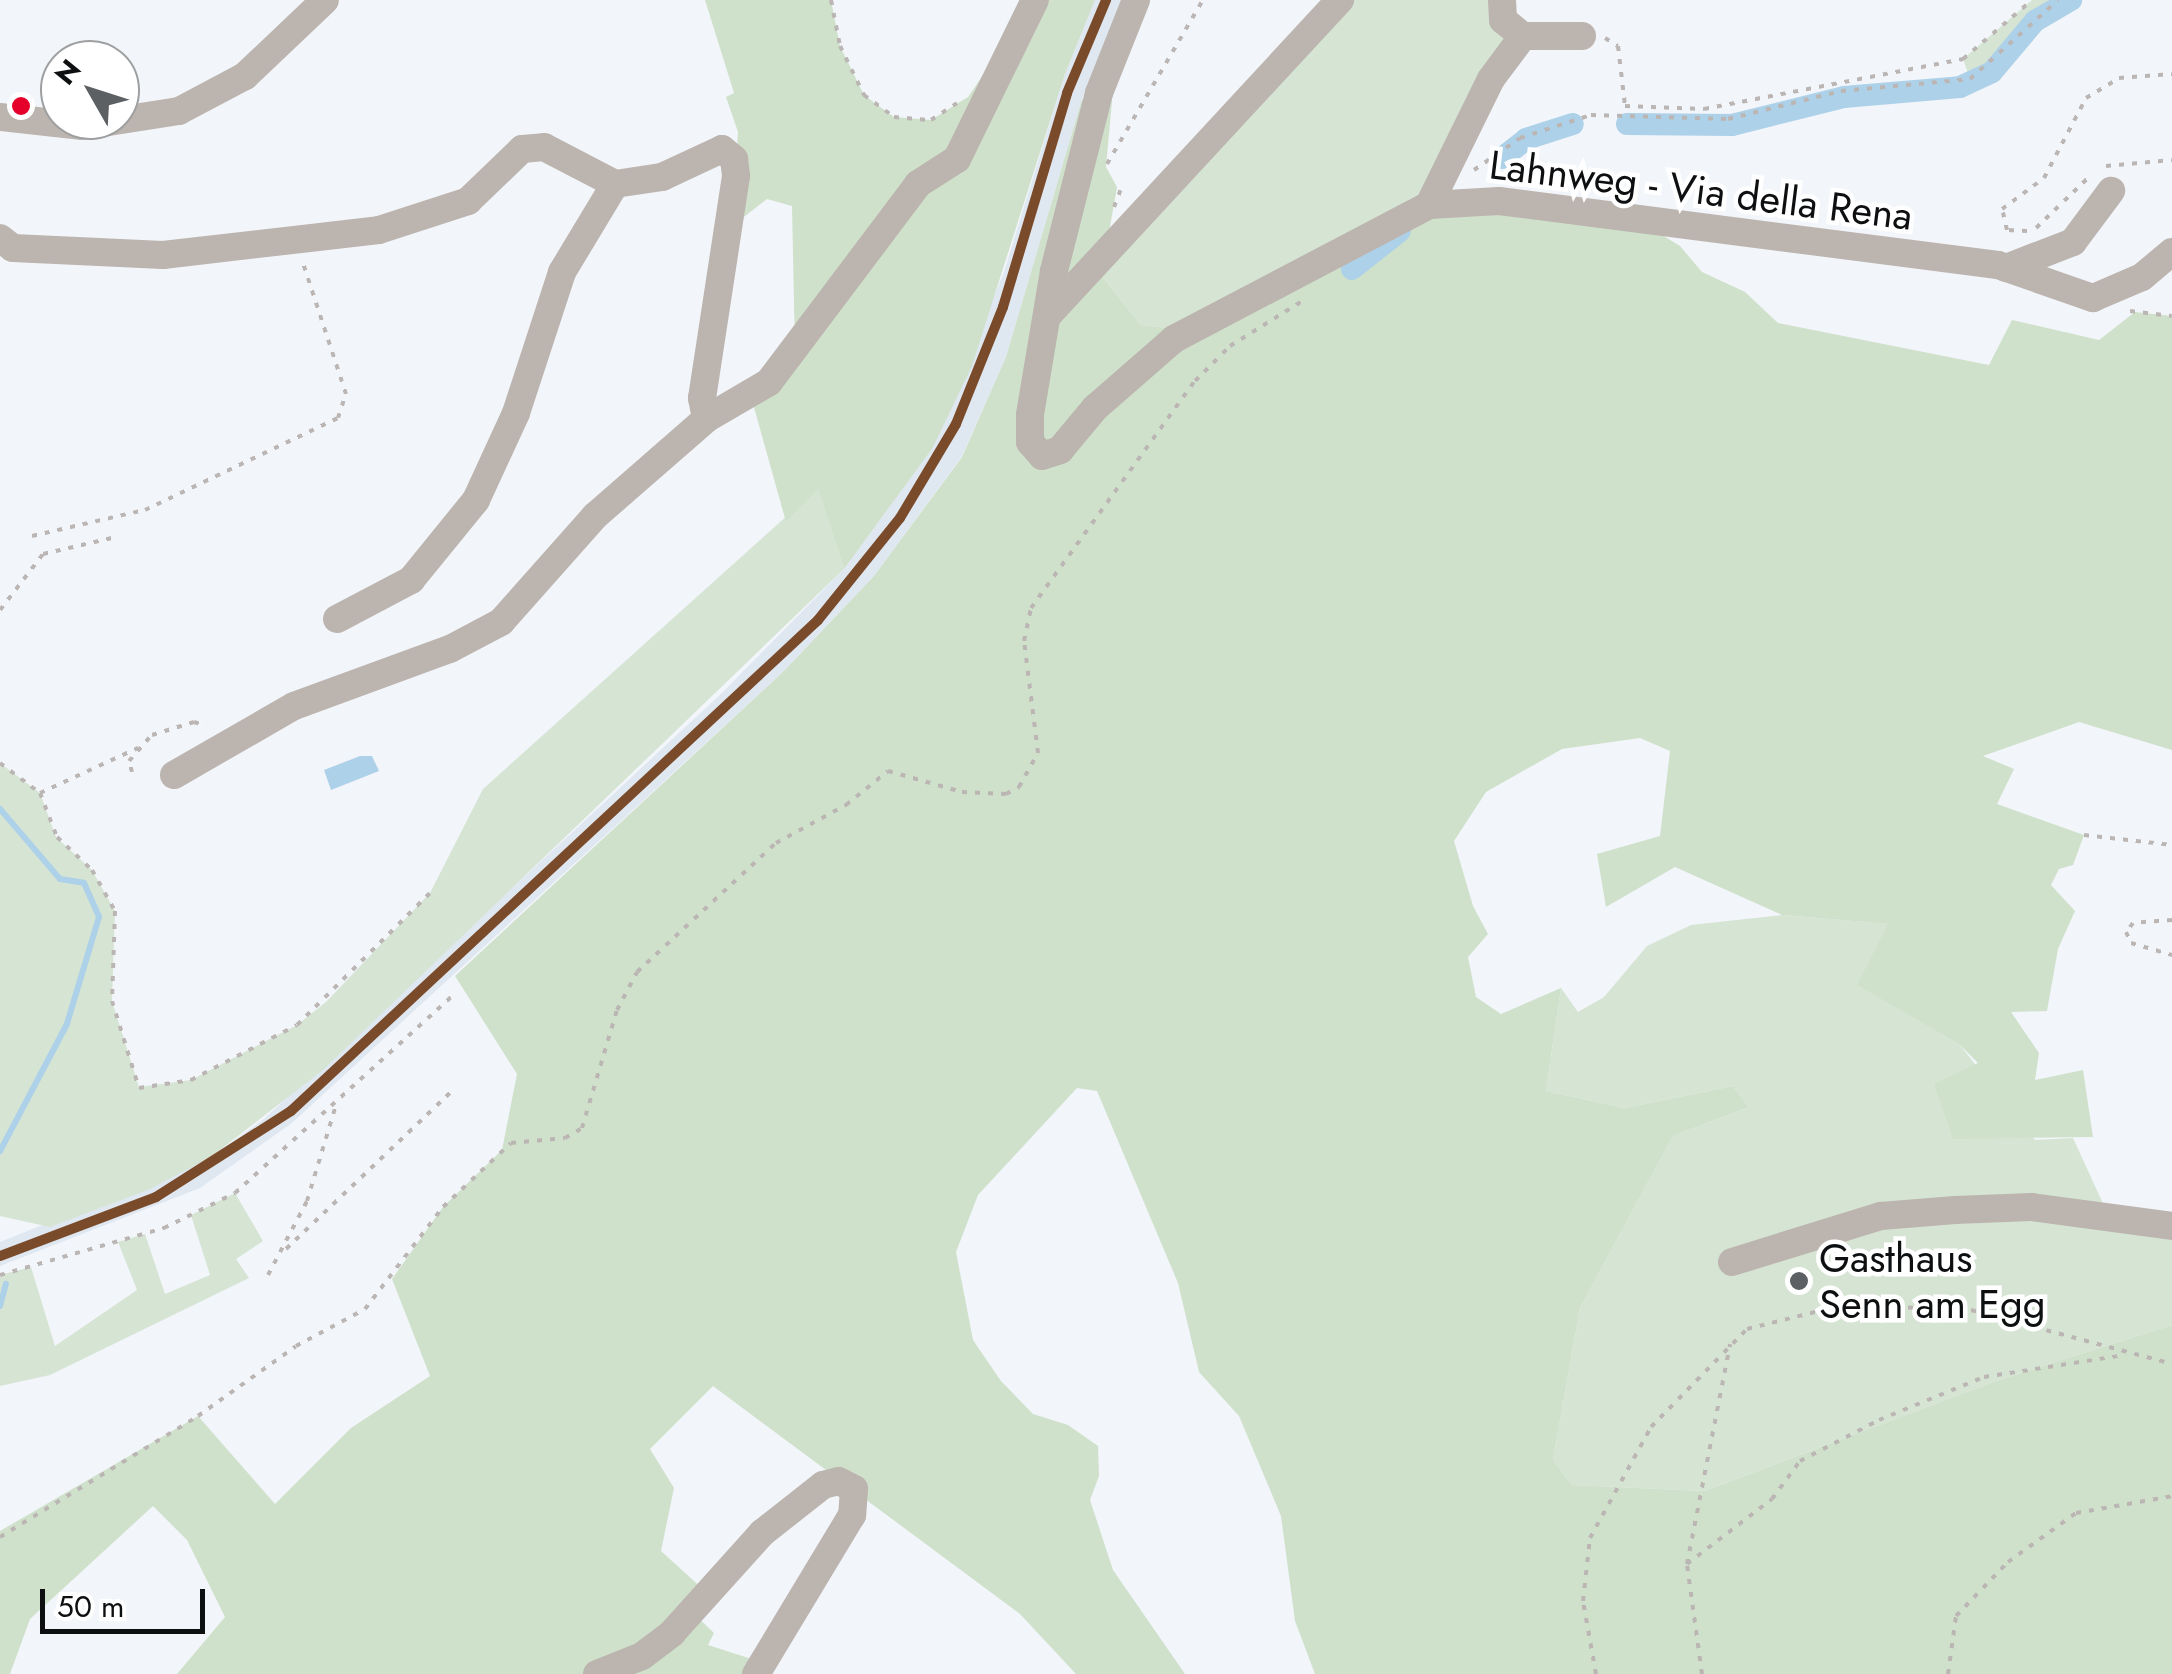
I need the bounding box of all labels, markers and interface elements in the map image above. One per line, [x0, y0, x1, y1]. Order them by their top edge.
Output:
north arrow [40, 40, 140, 140]
text: N [45, 51, 91, 94]
unlabelled marker [11, 96, 31, 116]
street label: Lahnweg - Via della Rena [1487, 140, 1915, 240]
place label: Gasthaus Senn am Egg [1819, 1234, 2046, 1328]
marker: Gasthaus Senn am Egg [1788, 1270, 1810, 1292]
scale bar [45, 1569, 210, 1631]
text: 50 m [57, 1585, 124, 1628]

